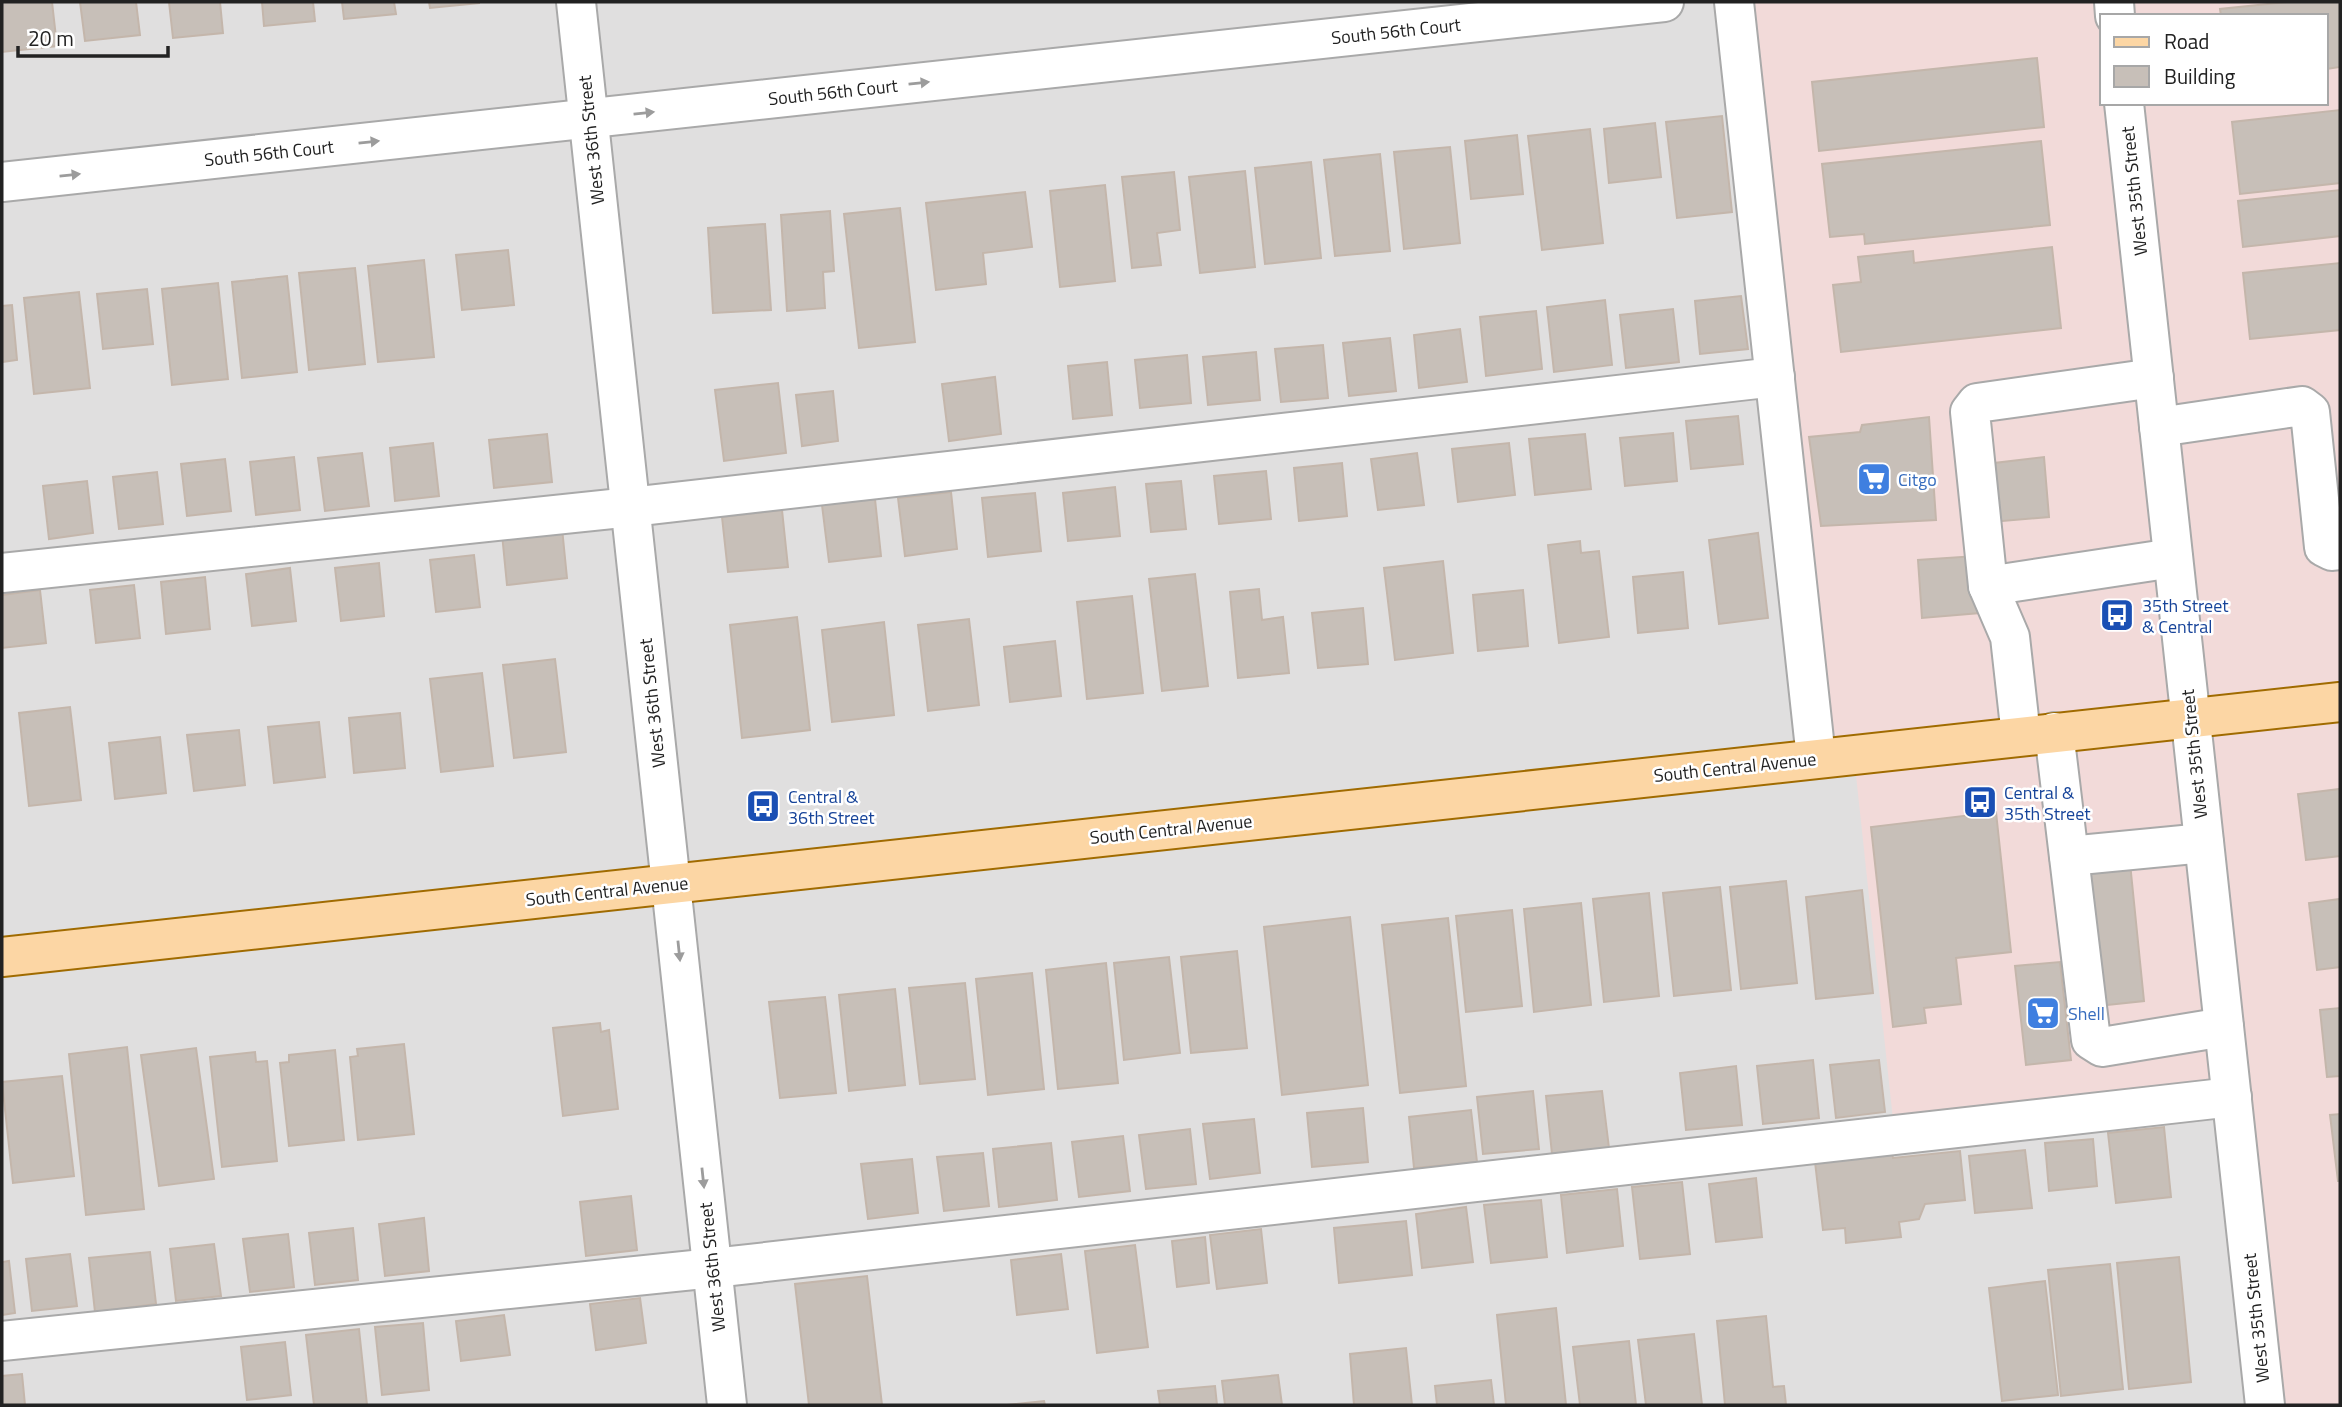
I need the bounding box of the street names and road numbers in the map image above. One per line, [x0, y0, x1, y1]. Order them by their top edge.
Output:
street label: South 56th Court [1330, 11, 1463, 51]
street label: South 56th Court [767, 72, 900, 112]
street label: West 36th Street [571, 73, 611, 206]
street label: West 35th Street [2114, 124, 2154, 257]
street label: South 56th Court [203, 133, 336, 173]
street label: West 36th Street [632, 636, 672, 769]
street label: West 35th Street [2174, 687, 2214, 820]
street label: South Central Avenue [1653, 745, 1817, 789]
street label: South Central Avenue [1089, 807, 1253, 851]
street label: South Central Avenue [525, 869, 689, 913]
street label: West 36th Street [692, 1200, 732, 1333]
street label: West 35th Street [2236, 1251, 2276, 1384]

